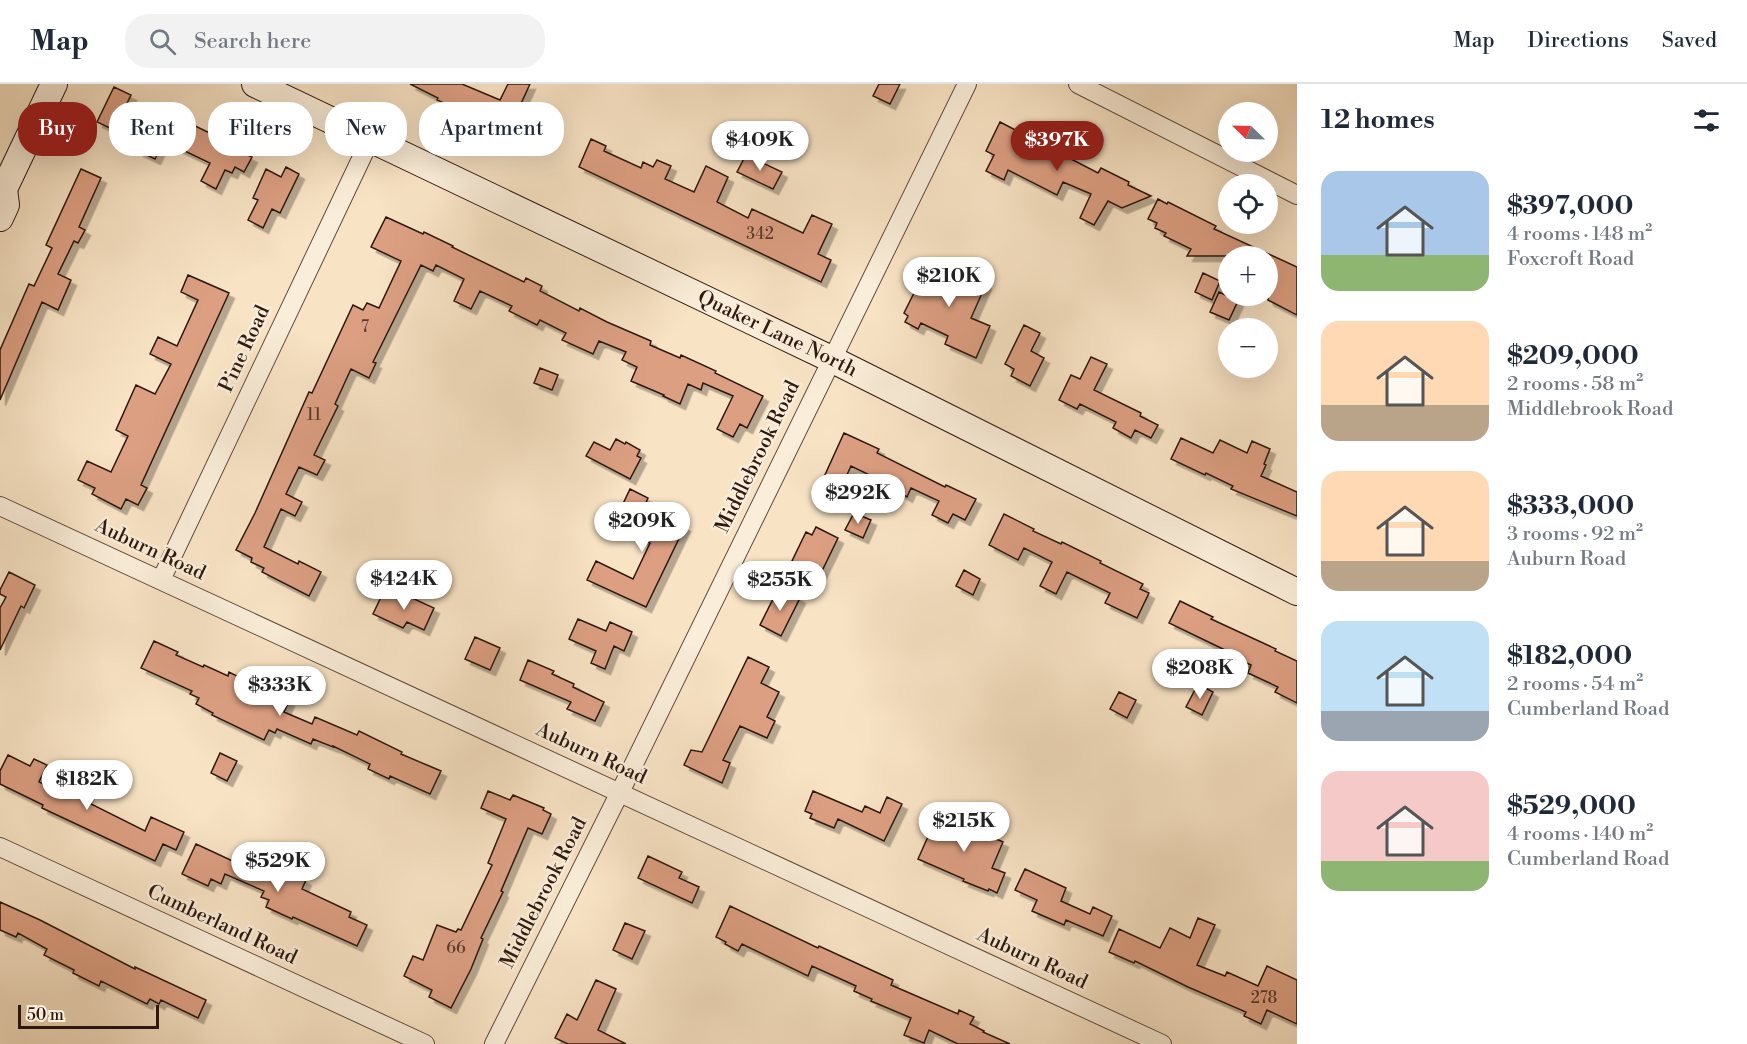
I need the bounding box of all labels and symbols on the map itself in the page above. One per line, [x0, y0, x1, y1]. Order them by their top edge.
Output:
north arrow [1218, 102, 1278, 162]
pin: $409K [718, 121, 802, 172]
pin: $397K [1015, 121, 1099, 172]
house number: 342 [746, 224, 774, 244]
pin: $210K [907, 257, 991, 308]
street label: Quaker Lane North [694, 285, 862, 383]
street label: Pine Road [214, 301, 276, 396]
house number: 7 [361, 317, 369, 337]
street label: Middlebrook Road [710, 376, 806, 537]
house number: 11 [307, 405, 321, 425]
pin: $292K [816, 474, 900, 525]
pin: $209K [600, 502, 684, 553]
street label: Auburn Road [90, 513, 210, 587]
pin: $424K [362, 560, 446, 611]
pin: $255K [738, 561, 822, 612]
pin: $208K [1158, 649, 1242, 700]
pin: $333K [238, 666, 322, 717]
street label: Auburn Road [531, 717, 651, 791]
pin: $182K [45, 760, 129, 811]
pin: $215K [922, 802, 1006, 853]
street label: Middlebrook Road [495, 813, 593, 973]
pin: $529K [236, 842, 320, 893]
street label: Cumberland Road [143, 879, 301, 971]
street label: Auburn Road [972, 922, 1092, 996]
house number: 66 [446, 938, 466, 958]
house number: 278 [1251, 988, 1277, 1008]
scale bar [18, 1002, 159, 1030]

